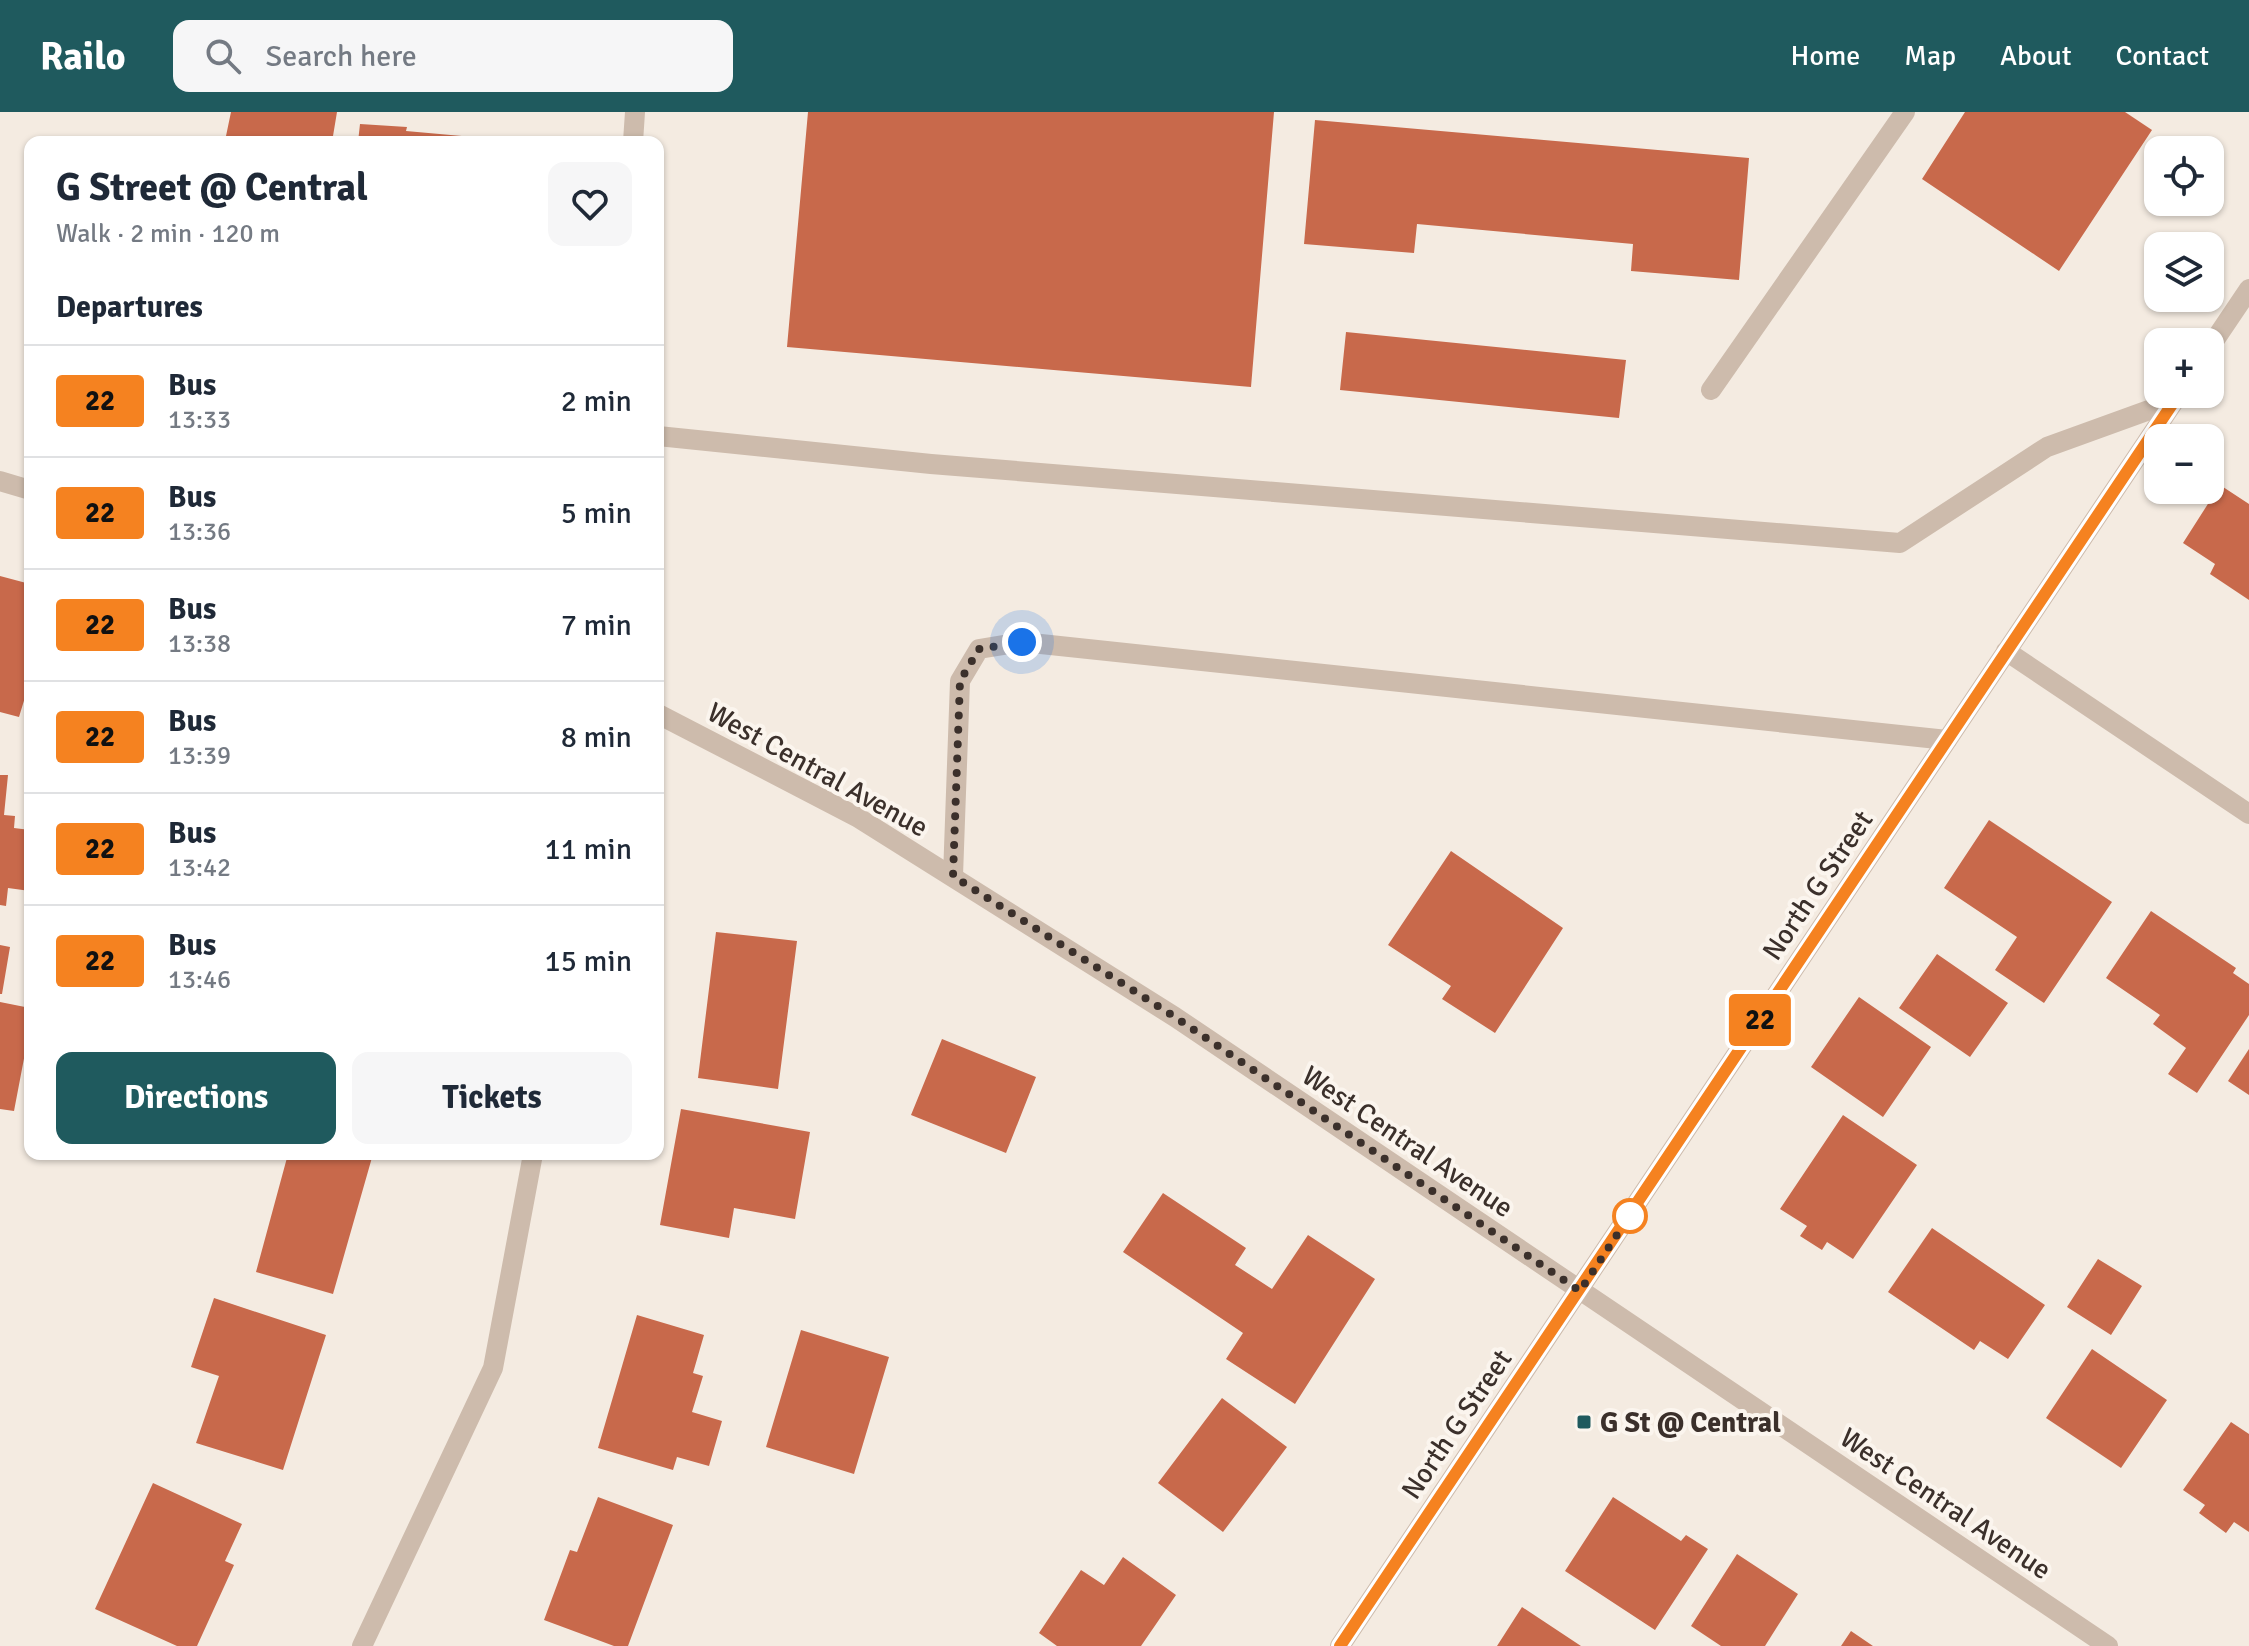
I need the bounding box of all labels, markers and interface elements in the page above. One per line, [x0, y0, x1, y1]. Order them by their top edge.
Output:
search box [173, 20, 733, 92]
text: Railo [40, 33, 125, 80]
icon: search [201, 34, 245, 78]
text: Search here [265, 38, 417, 75]
text: Home [1791, 39, 1860, 73]
text: Map [1904, 39, 1956, 73]
text: About [2000, 39, 2072, 73]
text: Contact [2116, 39, 2209, 73]
map controls [2144, 136, 2224, 504]
button: locate [2144, 136, 2224, 216]
button: heart [548, 162, 632, 246]
text: G Street @ Central [56, 164, 368, 211]
text: Walk · 2 min · 120 m [56, 218, 280, 250]
button: layers [2144, 232, 2224, 312]
text: Departures [56, 289, 203, 326]
button: + [2144, 328, 2224, 408]
text: Bus [168, 367, 216, 404]
text: 2 min [561, 383, 632, 420]
text: 22 [85, 384, 115, 418]
text: 13:33 [168, 404, 231, 436]
button: − [2144, 424, 2224, 504]
text: Bus [168, 479, 216, 516]
text: 5 min [561, 495, 632, 532]
text: 22 [85, 496, 115, 530]
text: 13:36 [168, 516, 231, 548]
text: Bus [168, 591, 216, 628]
text: 7 min [561, 607, 632, 644]
text: 22 [85, 608, 115, 642]
your location [1002, 622, 1042, 662]
text: 13:38 [168, 628, 231, 660]
street label: West Central Avenue [701, 695, 934, 845]
text: Bus [168, 703, 216, 740]
text: 8 min [561, 719, 632, 756]
text: 22 [85, 720, 115, 754]
text: 13:39 [168, 740, 231, 772]
street label: North G Street [1755, 804, 1880, 967]
text: Bus [168, 815, 216, 852]
text: 11 min [545, 831, 632, 868]
text: 22 [85, 832, 115, 866]
text: 13:42 [168, 852, 231, 884]
text: Bus [168, 927, 216, 964]
text: 15 min [545, 943, 632, 980]
text: 22 [85, 944, 115, 978]
text: 13:46 [168, 964, 231, 996]
line badge: 22 [1724, 994, 1796, 1046]
text: 22 [1745, 1003, 1775, 1037]
button: Directions [56, 1052, 336, 1144]
button: Tickets [352, 1052, 632, 1144]
street label: West Central Avenue [1296, 1059, 1519, 1225]
unlabelled marker [1613, 1199, 1647, 1233]
street label: North G Street [1394, 1343, 1519, 1506]
place label: G St @ Central [1600, 1406, 1781, 1440]
marker: G St @ Central [1575, 1413, 1593, 1431]
street label: West Central Avenue [1834, 1421, 2057, 1587]

